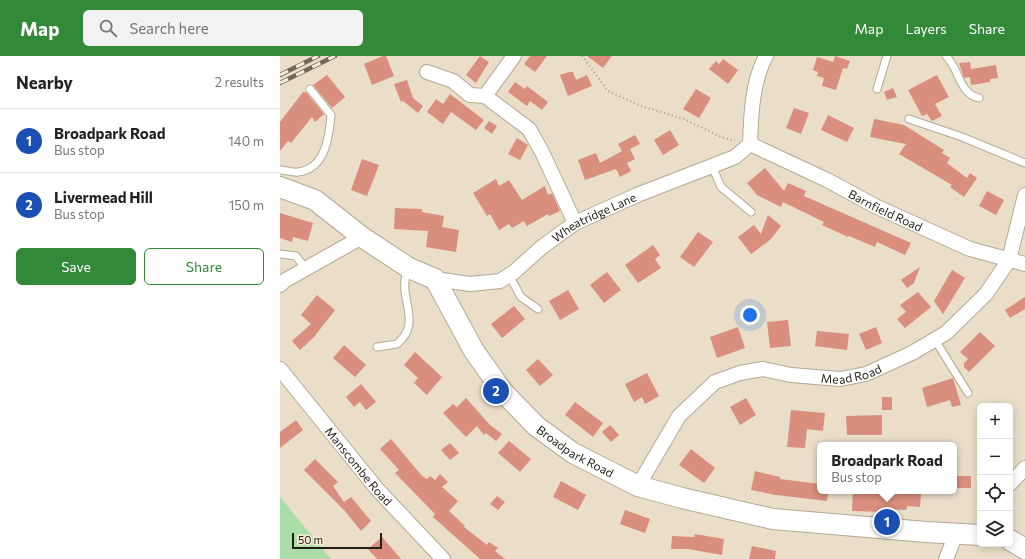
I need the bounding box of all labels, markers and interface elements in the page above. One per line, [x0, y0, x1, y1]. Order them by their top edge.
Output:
search box [83, 10, 363, 46]
text: Map [20, 17, 59, 40]
icon: search [97, 17, 119, 39]
text: Search here [129, 19, 209, 37]
text: Map [855, 20, 883, 37]
text: Layers [905, 20, 947, 37]
text: Share [969, 20, 1005, 37]
text: Nearby [16, 72, 73, 93]
text: 2 results [215, 74, 264, 90]
text: Broadpark Road [54, 124, 165, 142]
text: 1 [26, 133, 32, 149]
text: 140 m [228, 133, 264, 149]
text: Bus stop [54, 142, 105, 158]
street label: Barnfield Road [846, 186, 925, 234]
text: Livermead Hill [54, 188, 153, 206]
street label: Wheatridge Lane [549, 189, 638, 245]
text: 2 [25, 197, 33, 213]
text: 150 m [229, 197, 264, 213]
text: Bus stop [54, 206, 105, 222]
button: Save [16, 248, 136, 285]
button: Share [144, 248, 264, 285]
your location [740, 305, 760, 325]
street label: Mead Road [820, 361, 883, 386]
pin: 2 [483, 376, 509, 406]
map controls [977, 403, 1013, 547]
button: + [977, 403, 1013, 439]
street label: Broadpark Road [534, 422, 616, 480]
street label: Manscombe Road [323, 424, 395, 508]
button: − [977, 439, 1013, 475]
popup [817, 442, 957, 494]
text: Broadpark Road [831, 451, 943, 469]
text: Bus stop [831, 469, 882, 485]
button: locate [977, 475, 1013, 511]
pin: 1 [874, 507, 900, 537]
button: layers [977, 511, 1013, 547]
scale bar [292, 531, 382, 550]
text: 50 m [298, 533, 323, 546]

